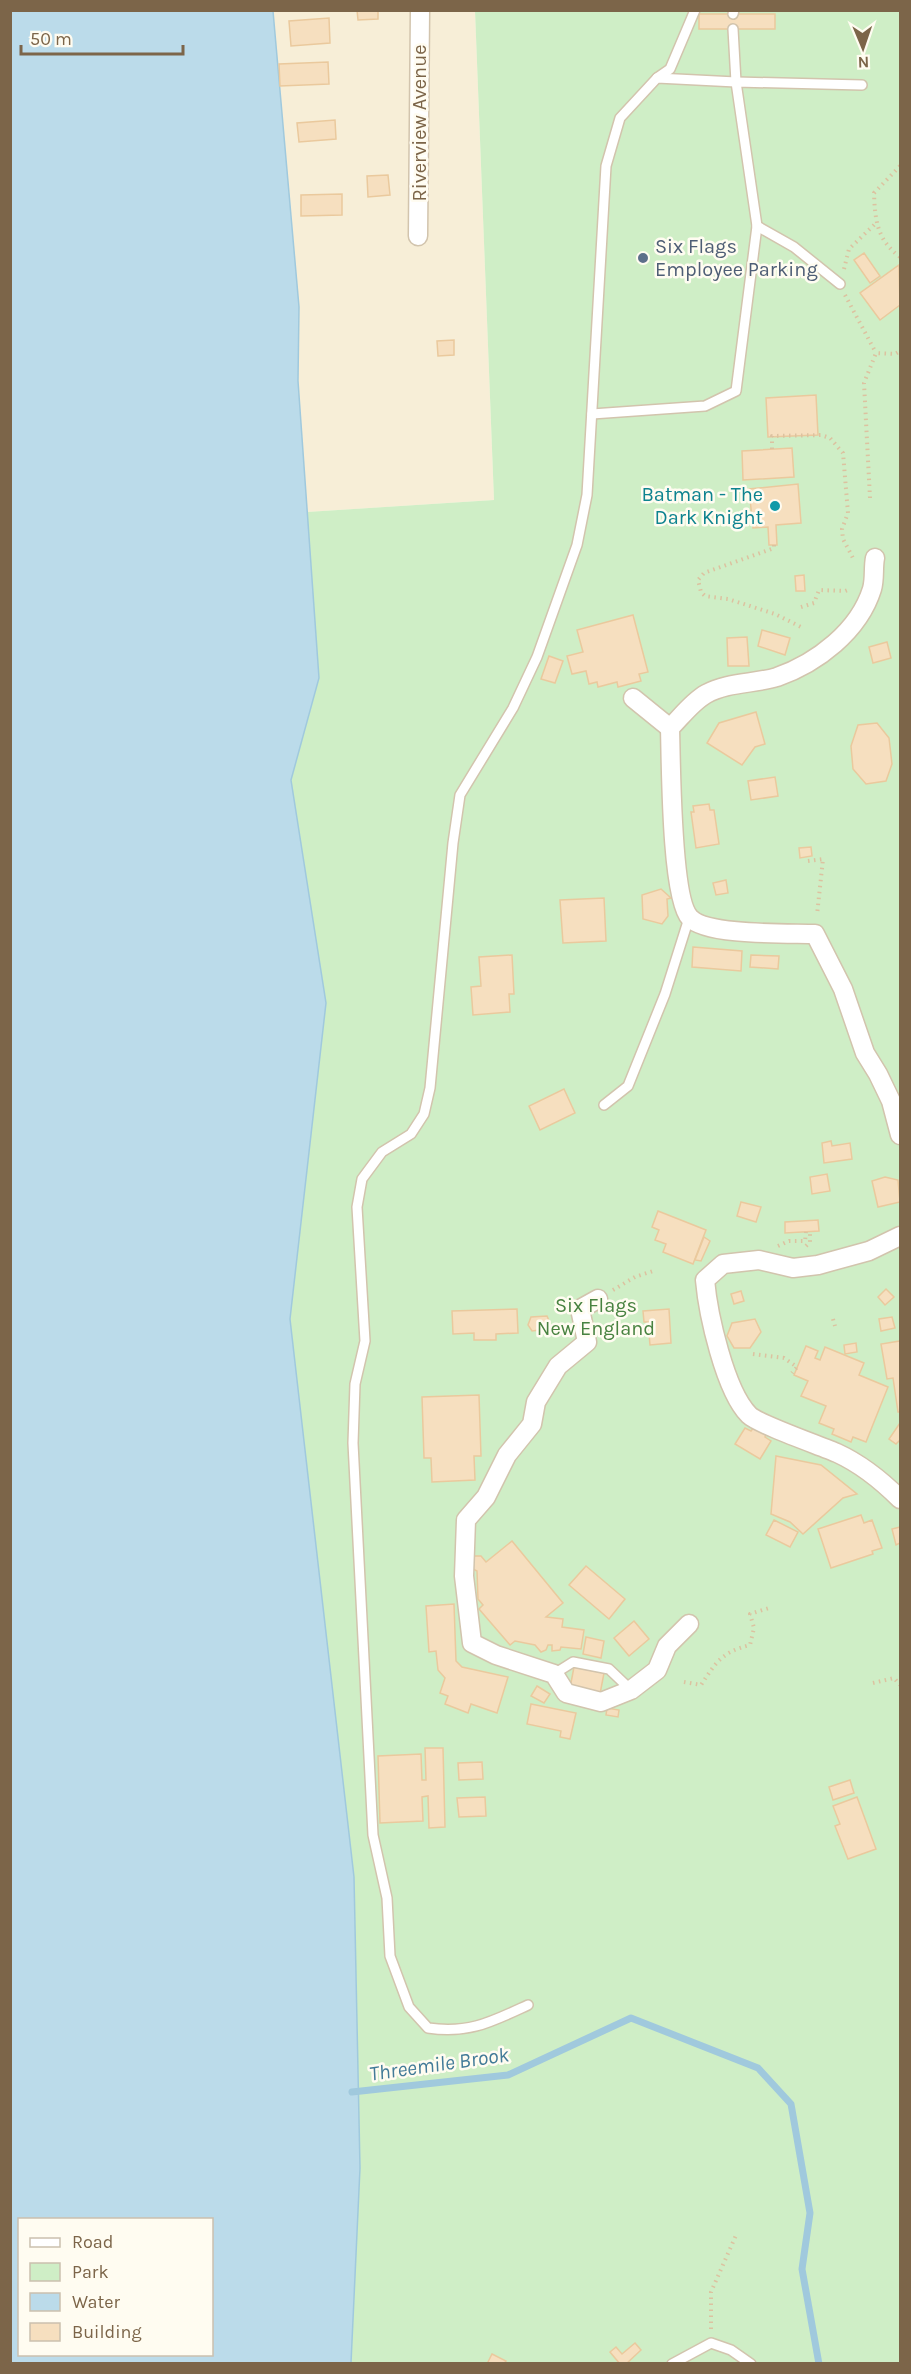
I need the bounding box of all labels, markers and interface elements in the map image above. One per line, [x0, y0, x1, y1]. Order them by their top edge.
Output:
scale bar [21, 18, 183, 56]
north arrow [833, 18, 893, 78]
text: 50 m [30, 28, 72, 50]
street label: Riverview Avenue [408, 44, 431, 202]
text: N [857, 53, 870, 72]
place label: Six Flags Employee Parking [655, 235, 818, 281]
marker: Six Flags Employee Parking [636, 251, 650, 265]
place label: Batman - The Dark Knight [641, 483, 763, 529]
marker: Batman - The Dark Knight [768, 499, 782, 513]
park label: Six Flags New England [537, 1294, 655, 1340]
water label: Threemile Brook [368, 2042, 511, 2086]
legend [18, 2218, 213, 2356]
text: Road [72, 2231, 113, 2253]
text: Park [72, 2261, 109, 2283]
text: Water [72, 2291, 120, 2313]
text: Building [72, 2321, 142, 2343]

